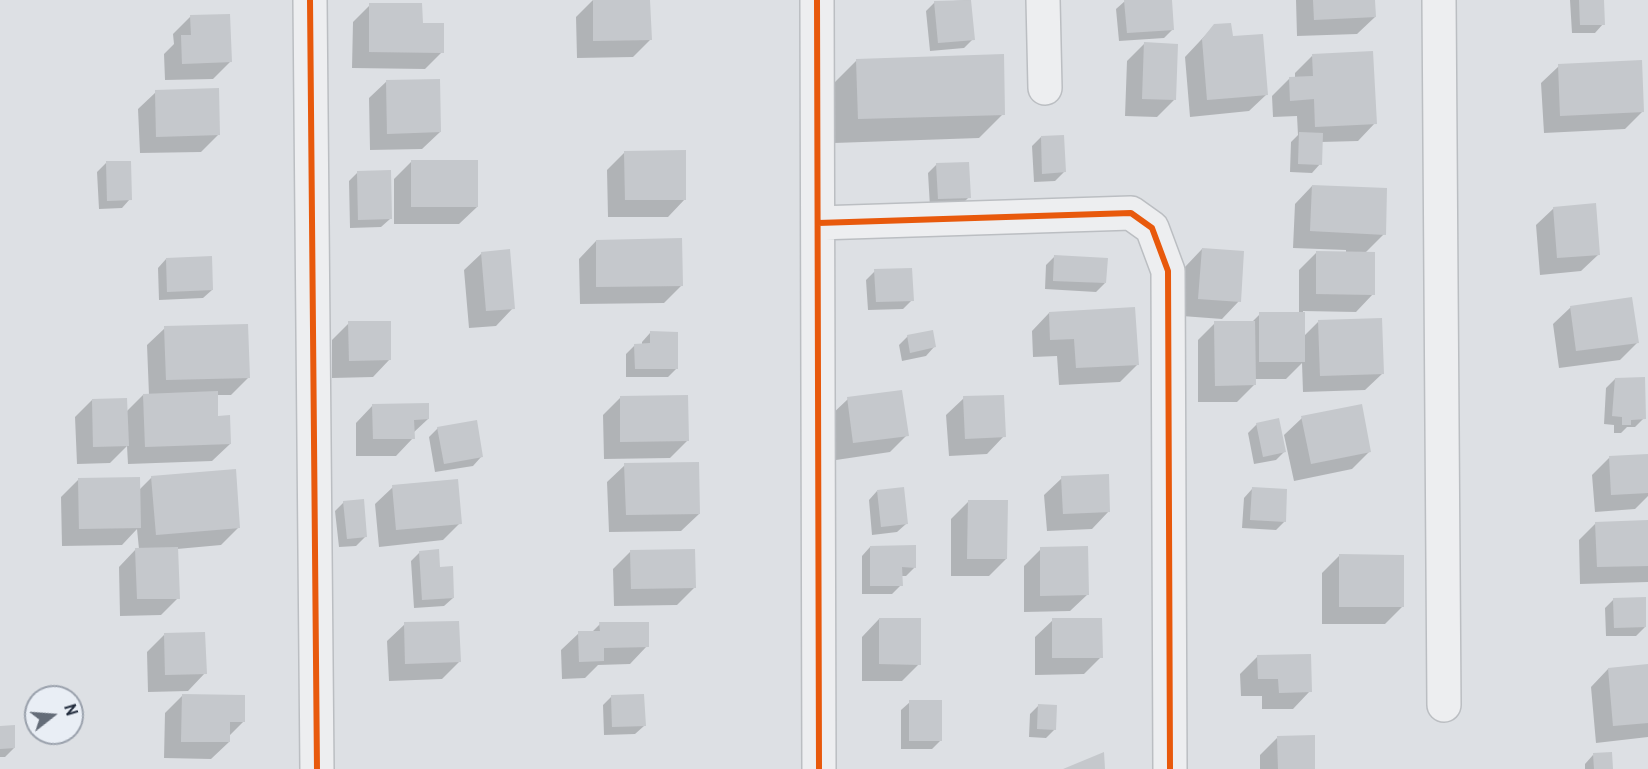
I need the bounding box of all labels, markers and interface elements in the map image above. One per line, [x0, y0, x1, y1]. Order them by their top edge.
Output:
north arrow [24, 685, 84, 745]
text: N [58, 702, 81, 719]

